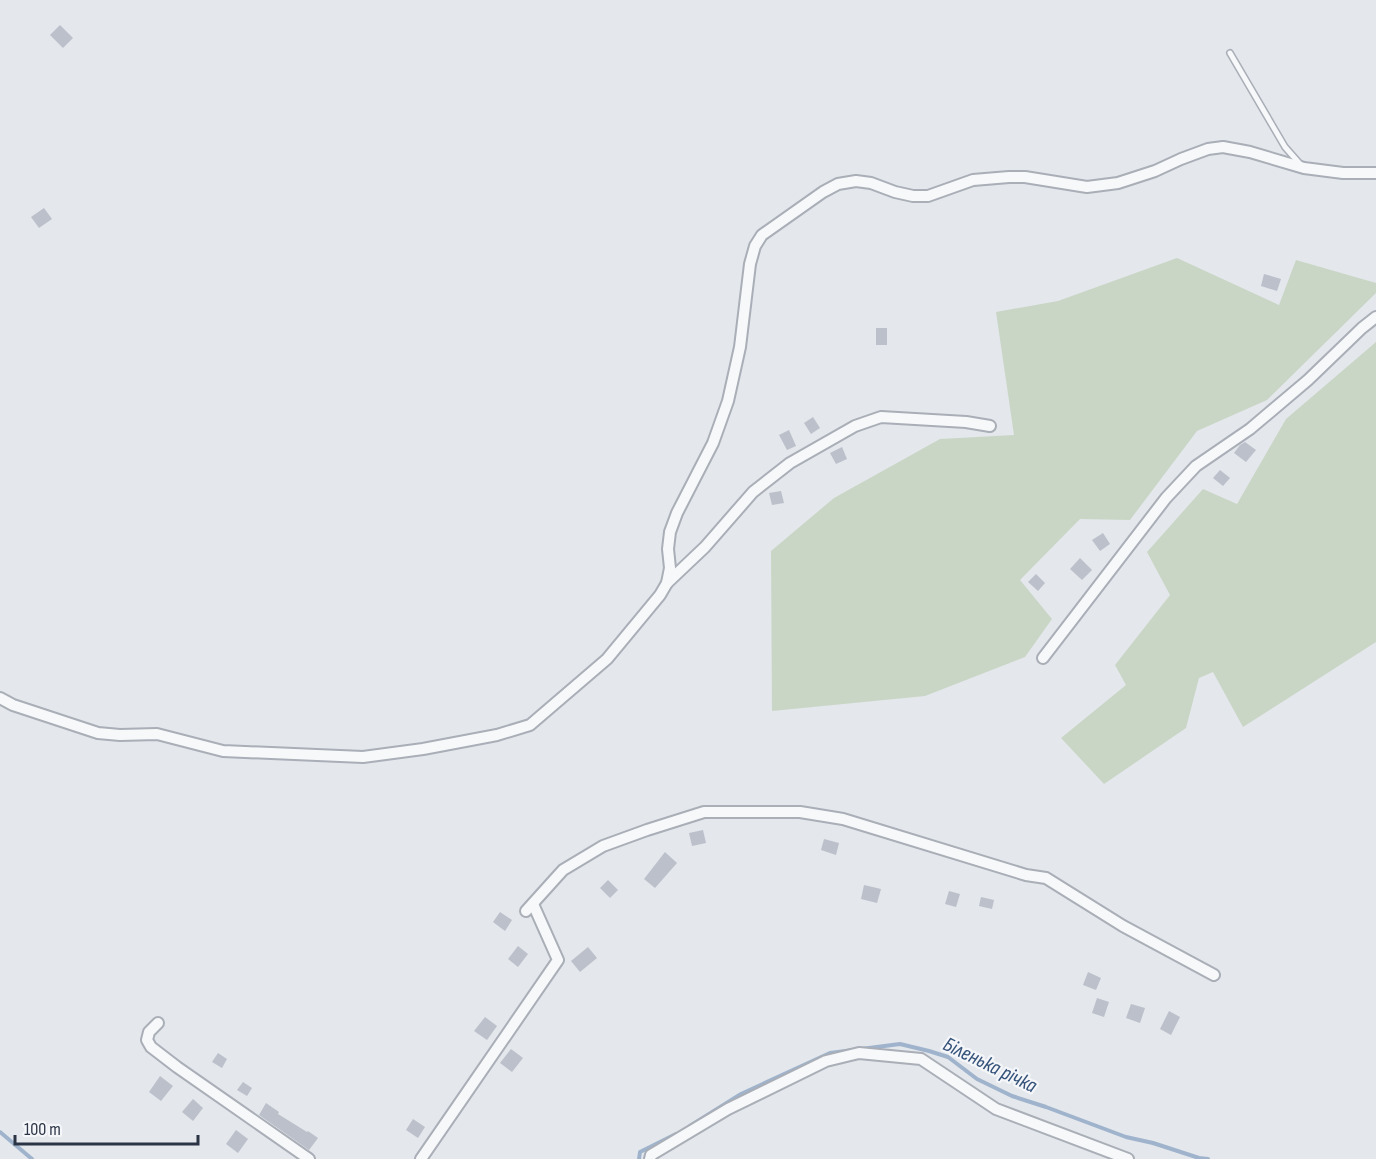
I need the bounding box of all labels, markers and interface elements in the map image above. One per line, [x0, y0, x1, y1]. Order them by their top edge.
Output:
water label: Біленька річка [939, 1032, 1041, 1099]
scale bar [15, 1108, 198, 1146]
text: 100 m [24, 1119, 61, 1140]

